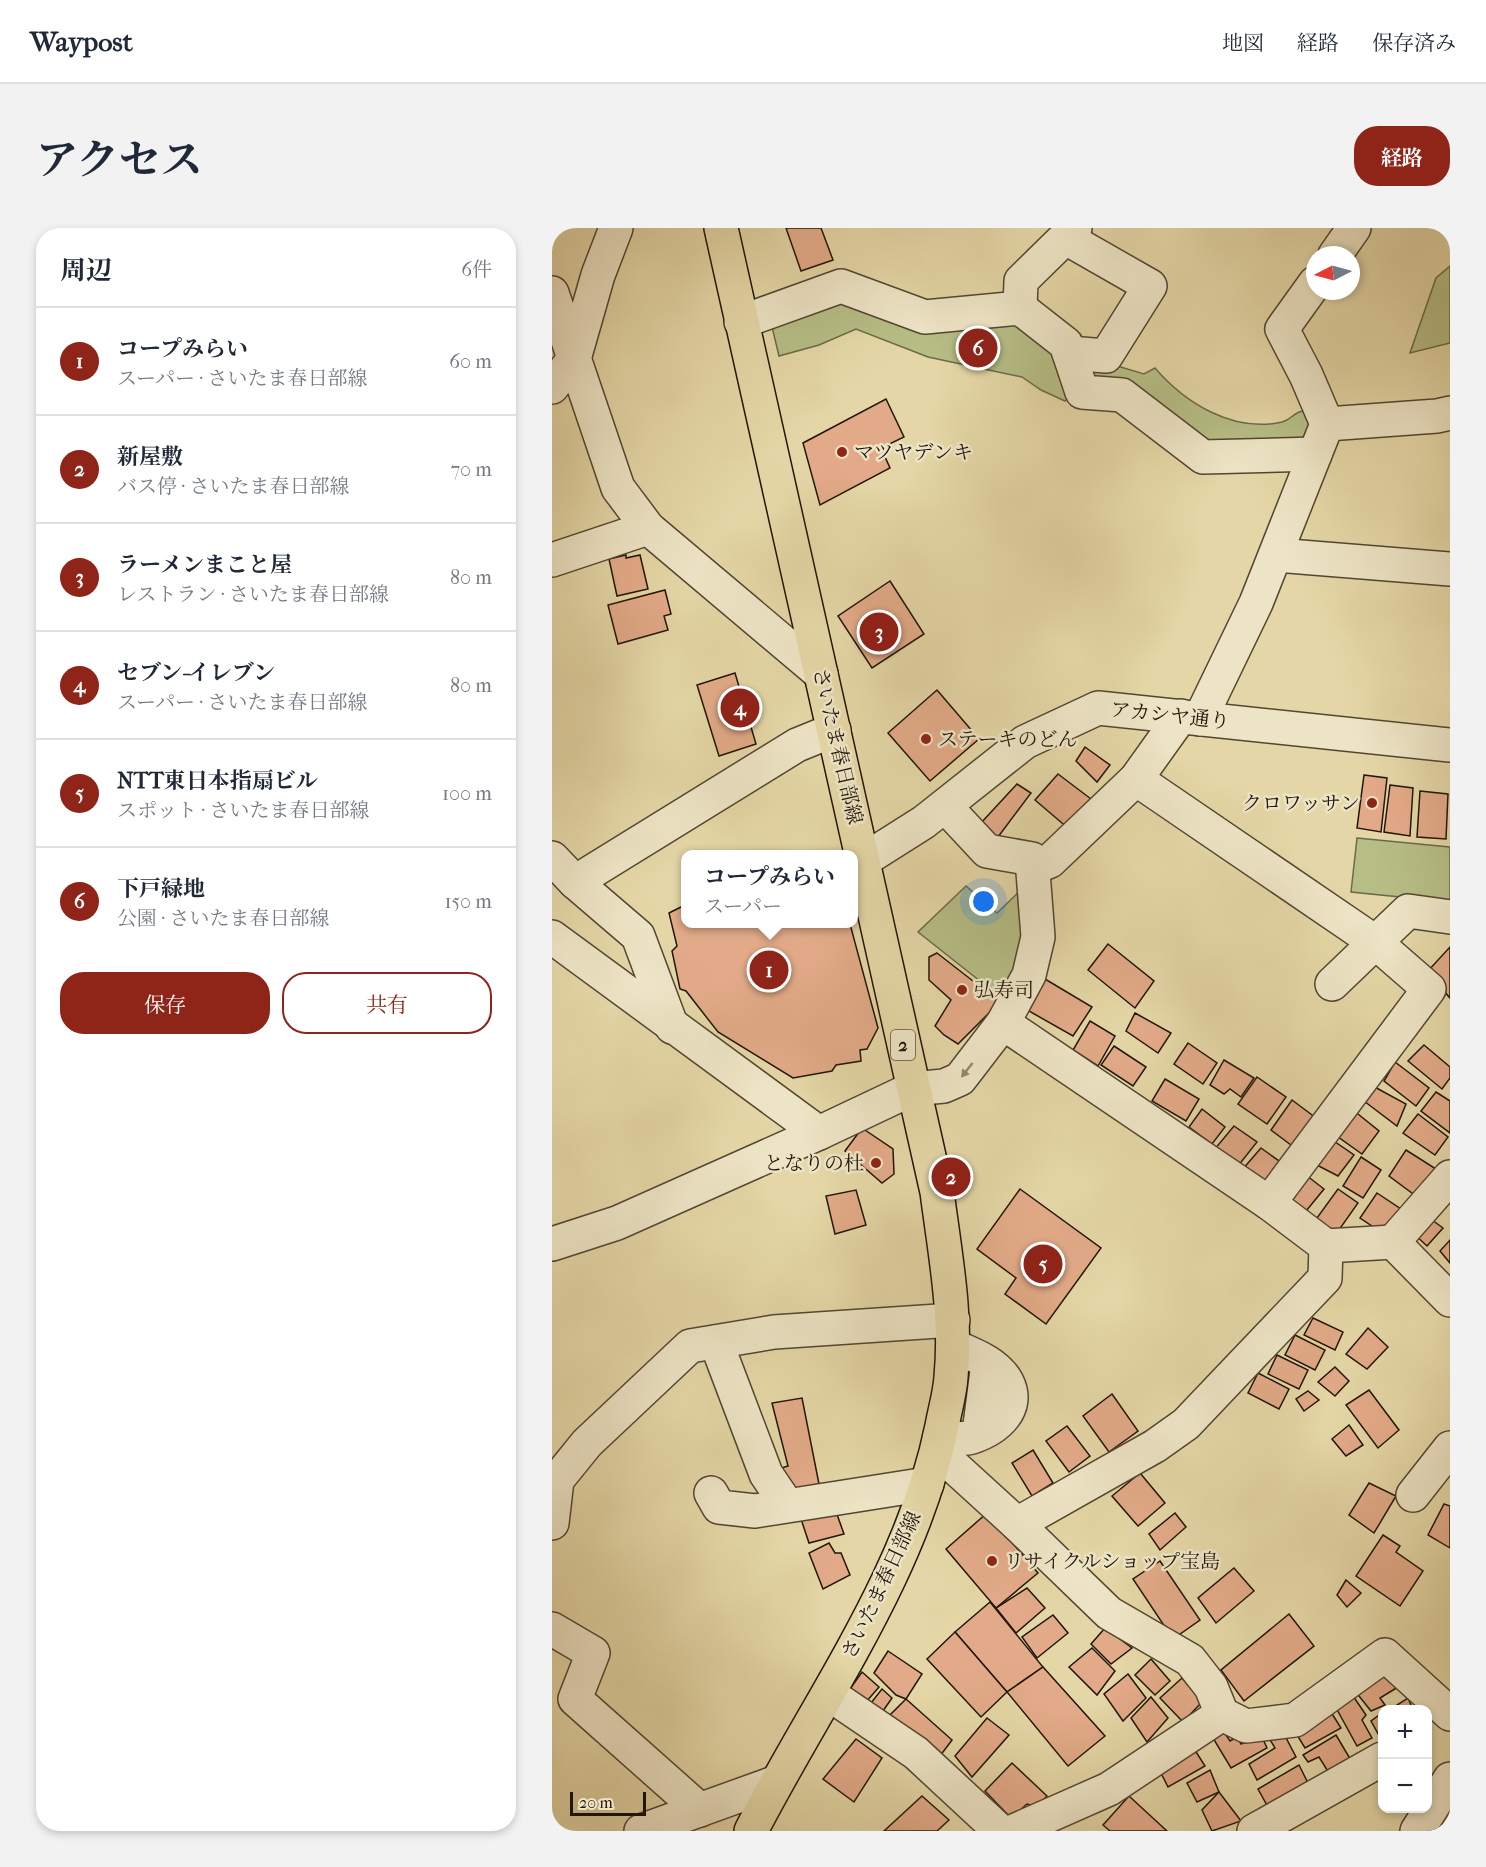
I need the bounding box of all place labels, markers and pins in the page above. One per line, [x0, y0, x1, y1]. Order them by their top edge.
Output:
pin: 6 [958, 326, 998, 370]
place label: マツヤデンキ [854, 441, 973, 464]
marker: マツヤデンキ [835, 445, 849, 459]
pin: 3 [860, 610, 898, 654]
pin: 4 [720, 686, 759, 730]
place label: ステーキのどん [938, 728, 1078, 751]
marker: ステーキのどん [919, 732, 933, 746]
place label: クロワッサン [1242, 792, 1360, 815]
marker: クロワッサン [1365, 796, 1379, 810]
pin: 1 [750, 948, 788, 992]
place label: 弘寿司 [974, 979, 1034, 1002]
marker: 弘寿司 [955, 983, 969, 997]
place label: となりの杜 [764, 1152, 864, 1175]
pin: 2 [932, 1154, 970, 1200]
marker: となりの杜 [869, 1156, 883, 1170]
pin: 5 [1024, 1242, 1062, 1286]
place label: リサイクルショップ宝島 [1004, 1550, 1220, 1573]
marker: リサイクルショップ宝島 [985, 1554, 999, 1568]

